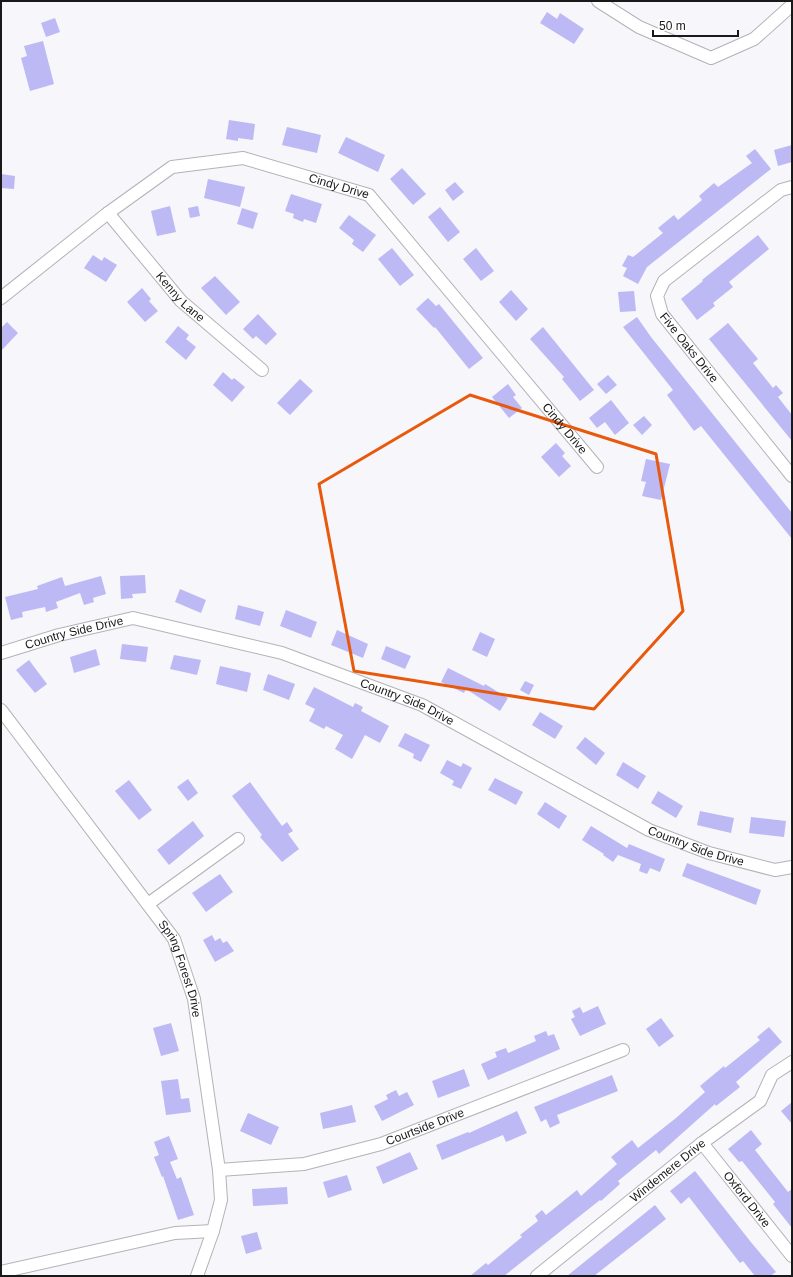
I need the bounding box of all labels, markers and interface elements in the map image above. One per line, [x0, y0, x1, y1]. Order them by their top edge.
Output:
scale bar [653, 12, 738, 38]
text: 50 m [659, 19, 686, 33]
street label: Cindy Drive [307, 171, 371, 202]
street label: Kenny Lane [153, 269, 208, 325]
street label: Five Oaks Drive [657, 310, 721, 386]
street label: Cindy Drive [539, 400, 590, 457]
street label: Country Side Drive [23, 613, 125, 652]
street label: Country Side Drive [358, 676, 457, 728]
street label: Country Side Drive [646, 823, 746, 869]
street label: Spring Forest Drive [155, 917, 204, 1019]
street label: Courtside Drive [384, 1105, 466, 1148]
street label: Windemere Drive [627, 1136, 709, 1205]
street label: Oxford Drive [720, 1169, 774, 1230]

